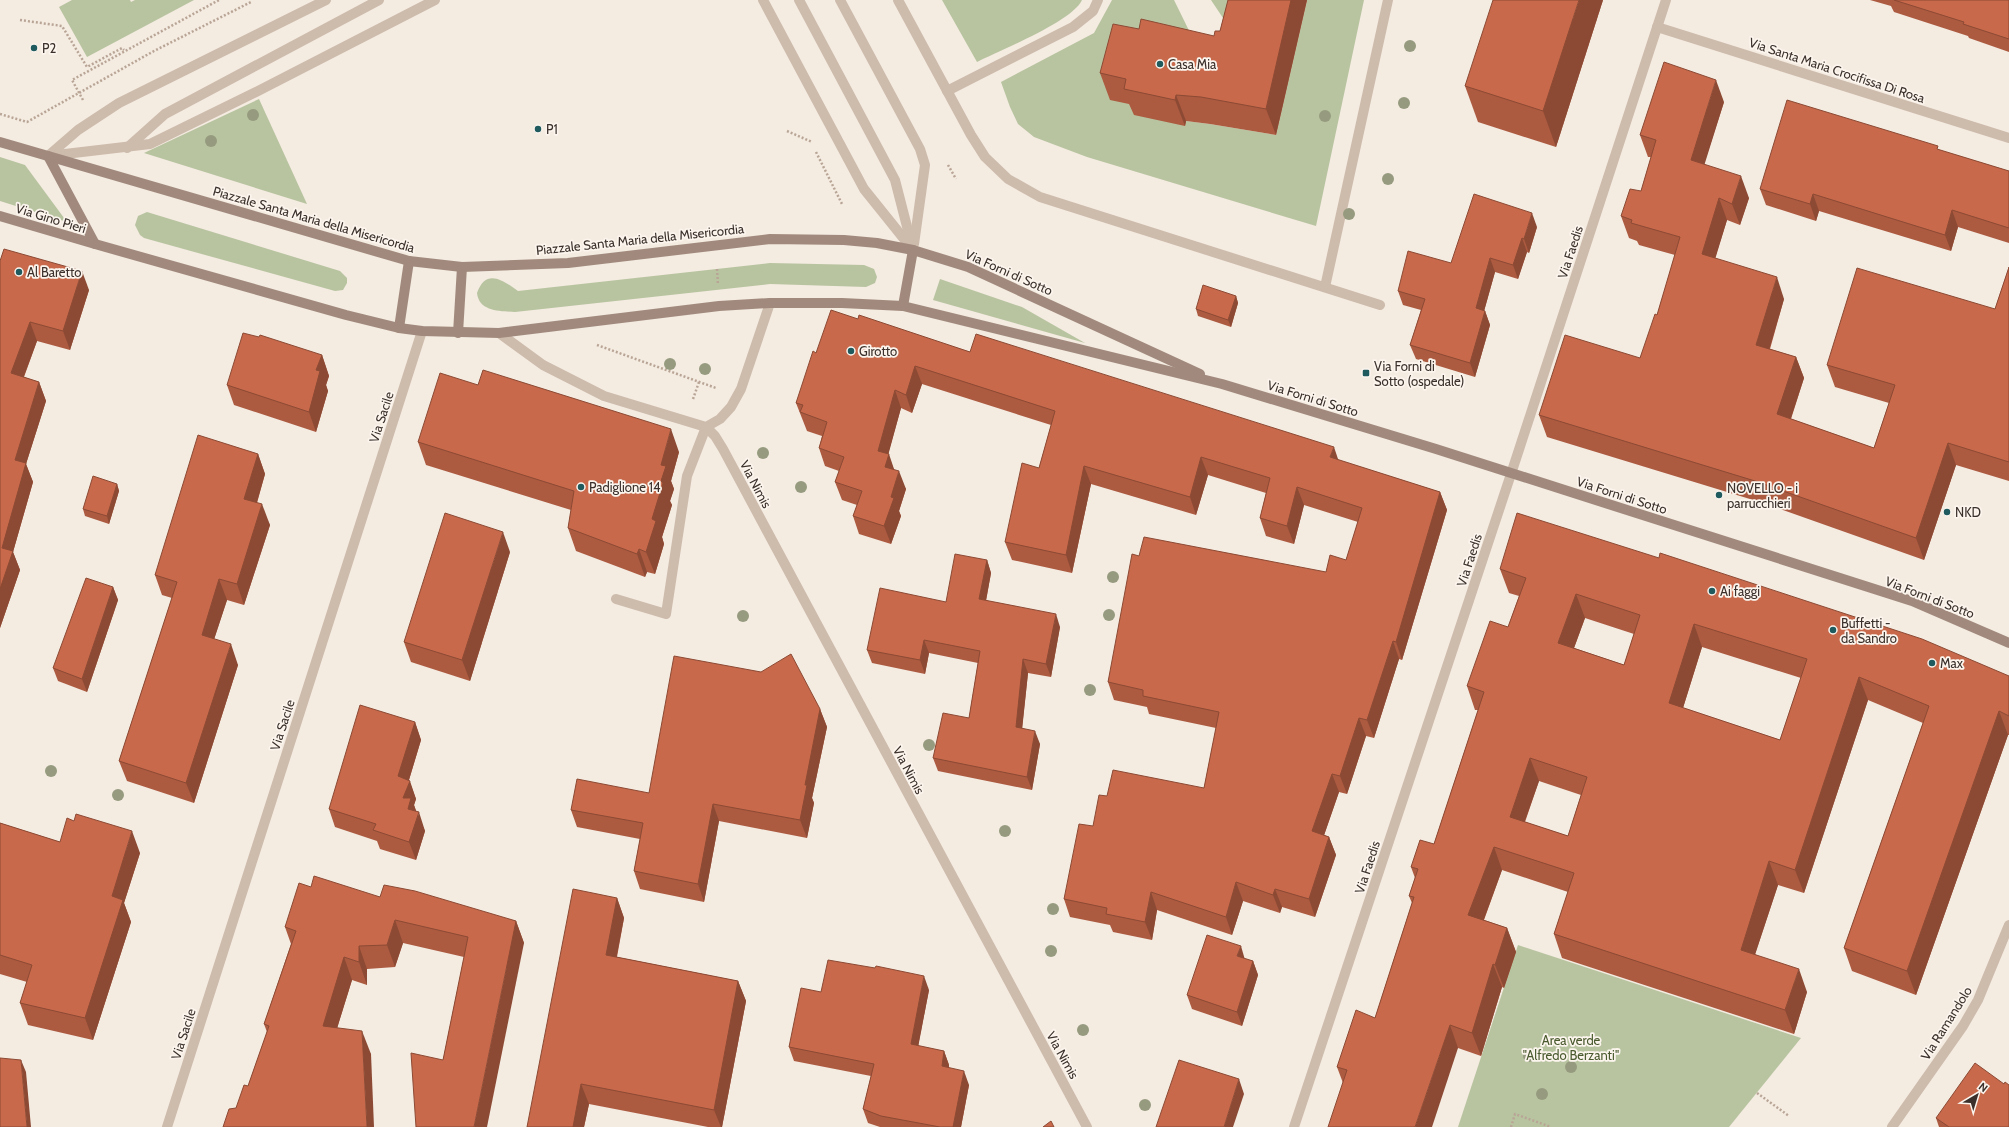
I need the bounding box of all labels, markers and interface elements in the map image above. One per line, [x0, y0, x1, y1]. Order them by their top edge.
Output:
street label: Via Santa Maria Crocifissa Di Rosa [1747, 34, 1928, 106]
place label: P2 [42, 40, 56, 56]
marker: P2 [29, 43, 39, 53]
place label: Casa Mia [1168, 56, 1217, 72]
marker: Casa Mia [1155, 59, 1165, 69]
place label: P1 [546, 121, 558, 137]
marker: P1 [533, 124, 543, 134]
street label: Piazzale Santa Maria della Misericordia [211, 182, 417, 256]
street label: Via Gino Pieri [14, 200, 88, 236]
street label: Piazzale Santa Maria della Misericordia [535, 220, 746, 258]
street label: Via Faedis [1554, 223, 1586, 280]
street label: Via Forni di Sotto [963, 246, 1055, 298]
place label: Al Baretto [27, 264, 81, 280]
marker: Al Baretto [14, 267, 24, 277]
place label: Girotto [859, 343, 897, 359]
marker: Girotto [846, 346, 856, 356]
place label: Via Forni di Sotto (ospedale) [1374, 358, 1464, 389]
marker: Via Forni di Sotto (ospedale) [1361, 368, 1371, 378]
street label: Via Forni di Sotto [1266, 377, 1360, 419]
street label: Via Sacile [365, 389, 397, 444]
street label: Via Nimis [737, 457, 775, 511]
street label: Via Forni di Sotto [1575, 473, 1669, 517]
place label: Padiglione 14 [589, 479, 661, 495]
place label: NOVELLO - i parrucchieri [1727, 480, 1798, 511]
marker: Padiglione 14 [576, 482, 586, 492]
marker: NOVELLO - i parrucchieri [1714, 490, 1724, 500]
place label: NKD [1955, 504, 1981, 520]
marker: NKD [1942, 507, 1952, 517]
street label: Via Faedis [1453, 531, 1485, 588]
street label: Via Forni di Sotto [1883, 573, 1977, 621]
place label: Ai faggi [1720, 583, 1760, 599]
marker: Ai faggi [1707, 586, 1717, 596]
place label: Buffetti - da Sandro [1841, 615, 1897, 646]
marker: Buffetti - da Sandro [1828, 625, 1838, 635]
place label: Max [1940, 655, 1964, 671]
marker: Max [1927, 658, 1937, 668]
street label: Via Sacile [266, 697, 298, 752]
street label: Via Nimis [890, 743, 928, 797]
street label: Via Faedis [1351, 838, 1383, 895]
street label: Via Ramandolo [1917, 983, 1975, 1063]
street label: Via Sacile [167, 1006, 199, 1061]
street label: Via Nimis [1043, 1028, 1083, 1082]
park label: Area verde "Alfredo Berzanti" [1523, 1032, 1619, 1063]
north arrow [1957, 1075, 1997, 1115]
text: N [1976, 1079, 1991, 1095]

